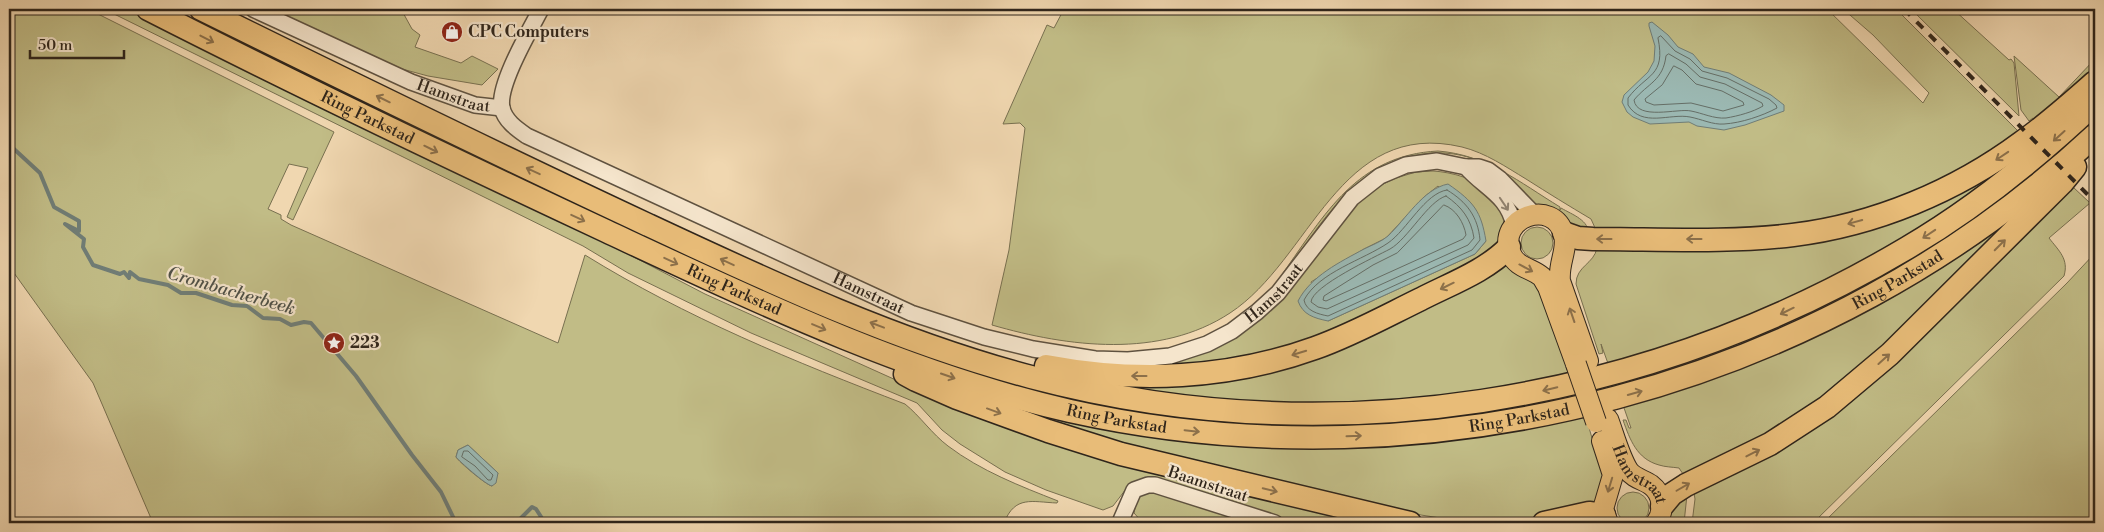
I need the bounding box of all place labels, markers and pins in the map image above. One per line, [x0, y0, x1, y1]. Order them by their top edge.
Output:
shop icon: CPC Computers [440, 20, 464, 44]
place label: CPC Computers [468, 22, 589, 42]
place icon: 223 [322, 331, 346, 355]
place label: 223 [350, 333, 380, 353]

